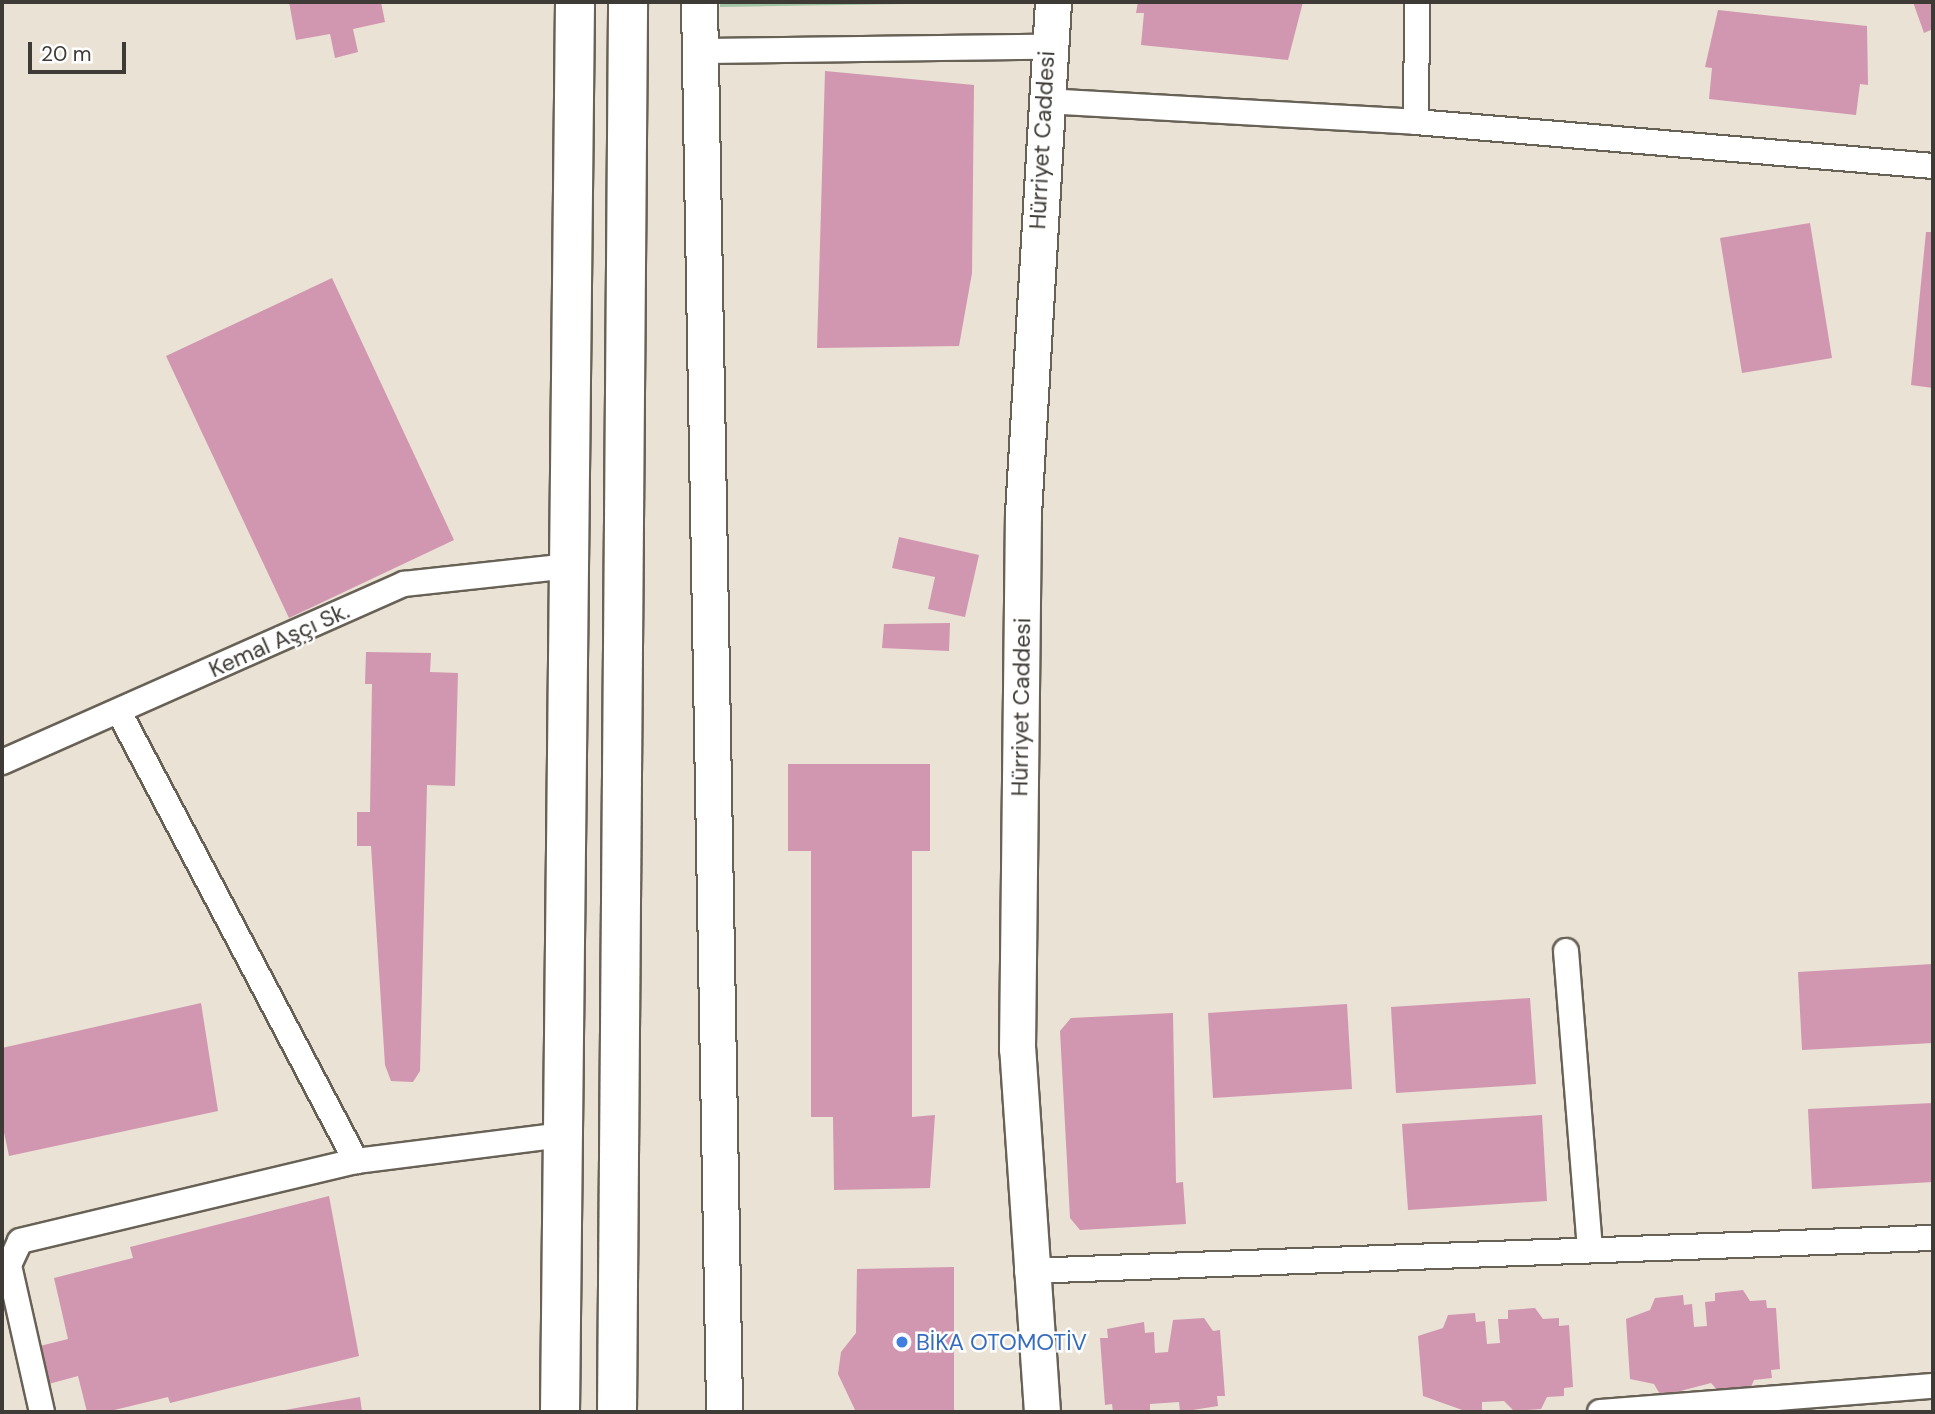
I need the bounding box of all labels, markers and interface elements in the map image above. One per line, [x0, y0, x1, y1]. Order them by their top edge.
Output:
scale bar [32, 28, 130, 72]
text: 20 m [41, 40, 92, 68]
street label: Hürriyet Caddesi [1024, 50, 1060, 230]
street label: Kemal Aşçı Sk. [205, 597, 353, 683]
street label: Hürriyet Caddesi [1006, 617, 1036, 797]
place label: BİKA OTOMOTİV [916, 1328, 1087, 1356]
marker: BİKA OTOMOTİV [894, 1334, 910, 1350]

